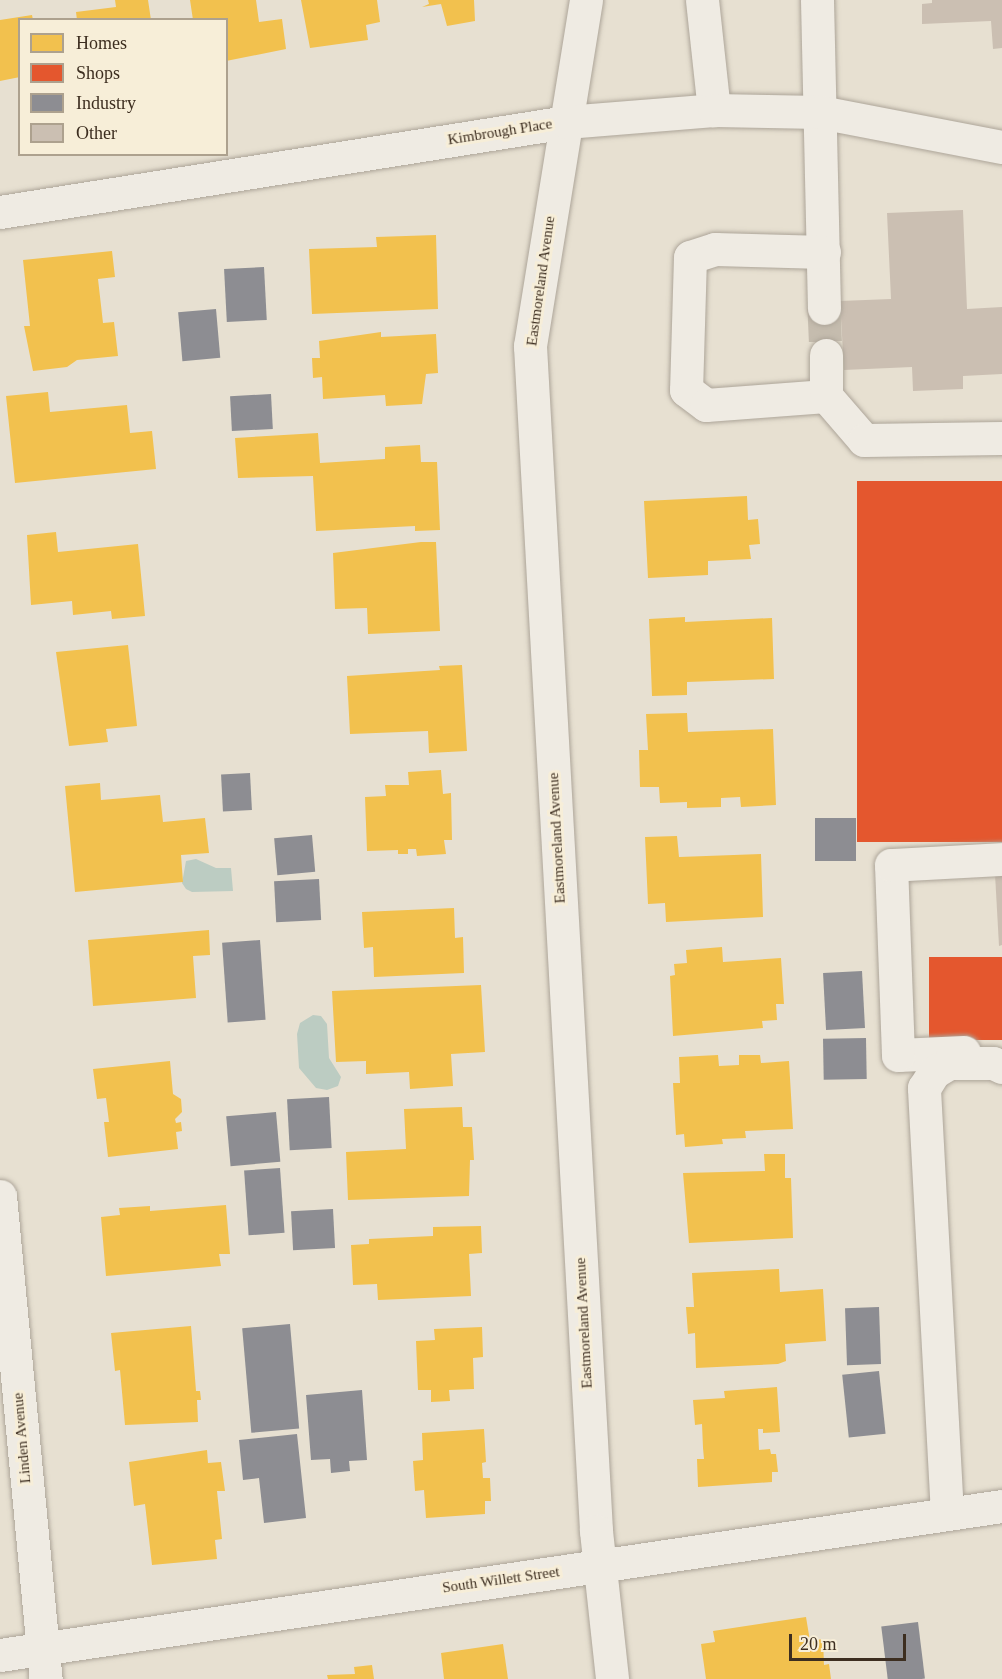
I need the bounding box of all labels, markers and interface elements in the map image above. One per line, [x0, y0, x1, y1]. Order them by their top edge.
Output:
legend [18, 18, 228, 156]
text: Homes [76, 33, 127, 53]
text: Shops [76, 63, 120, 83]
text: Industry [76, 93, 136, 113]
street label: Kimbrough Place [447, 115, 553, 149]
text: Other [76, 123, 117, 143]
street label: Eastmoreland Avenue [523, 215, 559, 347]
street label: Eastmoreland Avenue [545, 772, 569, 904]
street label: Eastmoreland Avenue [572, 1257, 596, 1389]
street label: Linden Avenue [9, 1392, 35, 1484]
street label: South Willett Street [441, 1563, 561, 1597]
scale bar [792, 1622, 909, 1660]
text: 20 m [800, 1634, 837, 1654]

